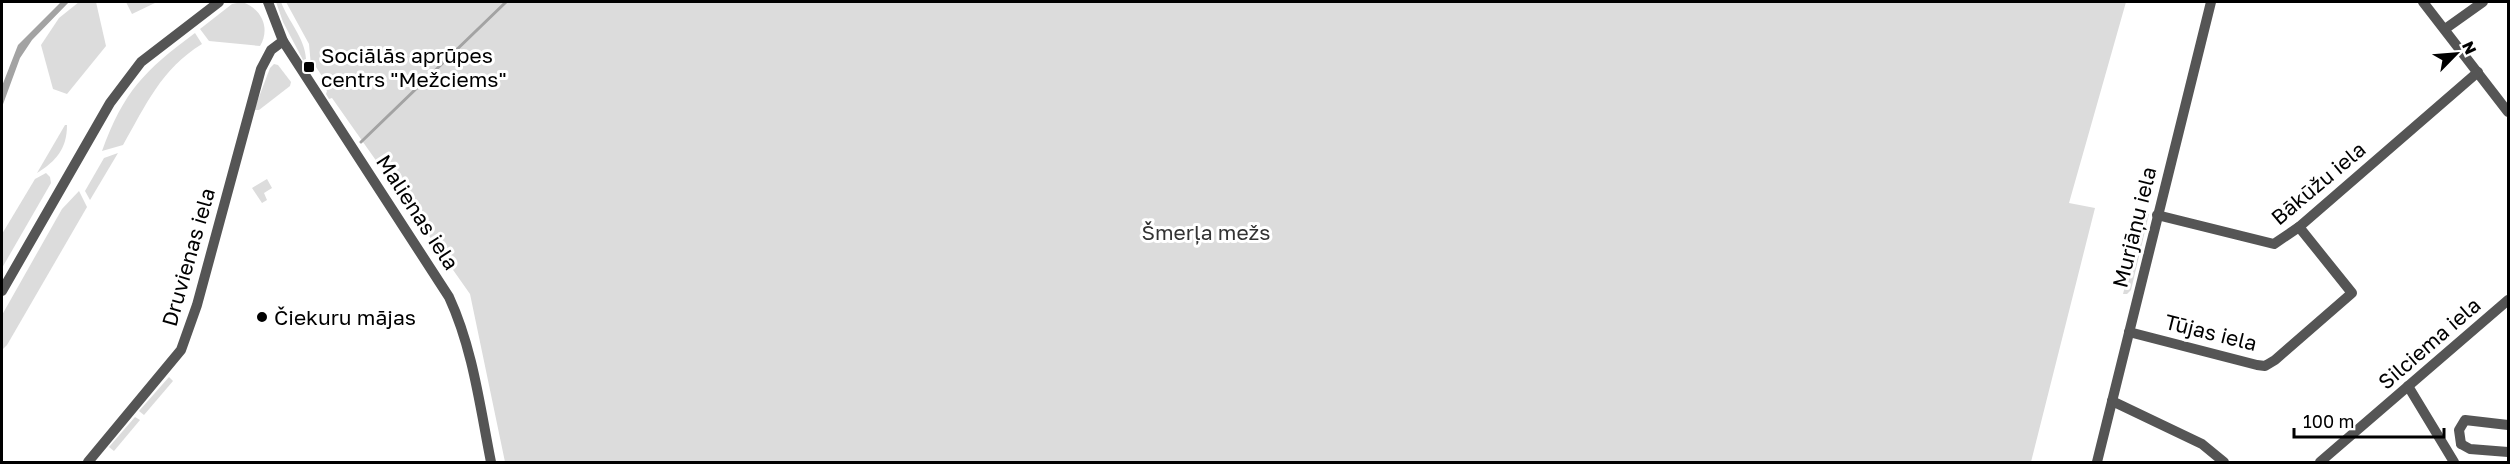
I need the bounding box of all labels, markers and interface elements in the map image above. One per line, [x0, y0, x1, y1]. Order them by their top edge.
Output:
north arrow [2426, 24, 2486, 84]
text: N [2458, 38, 2481, 57]
place label: Sociālās aprūpes centrs "Mežciems" [321, 42, 507, 92]
marker: Sociālās aprūpes centrs "Mežciems" [302, 60, 316, 74]
street label: Bākūžu iela [2265, 136, 2371, 230]
street label: Malienas iela [371, 150, 465, 274]
street label: Murjāņu iela [2106, 164, 2162, 290]
street label: Druvienas iela [156, 185, 220, 329]
park label: Šmerļa mežs [1142, 219, 1270, 245]
street label: Silciema iela [2373, 292, 2485, 394]
place label: Čiekuru mājas [274, 304, 416, 330]
street label: Tūjas iela [2162, 308, 2260, 356]
marker: Čiekuru mājas [255, 310, 269, 324]
scale bar [2294, 401, 2444, 439]
text: 100 m [2303, 410, 2354, 432]

